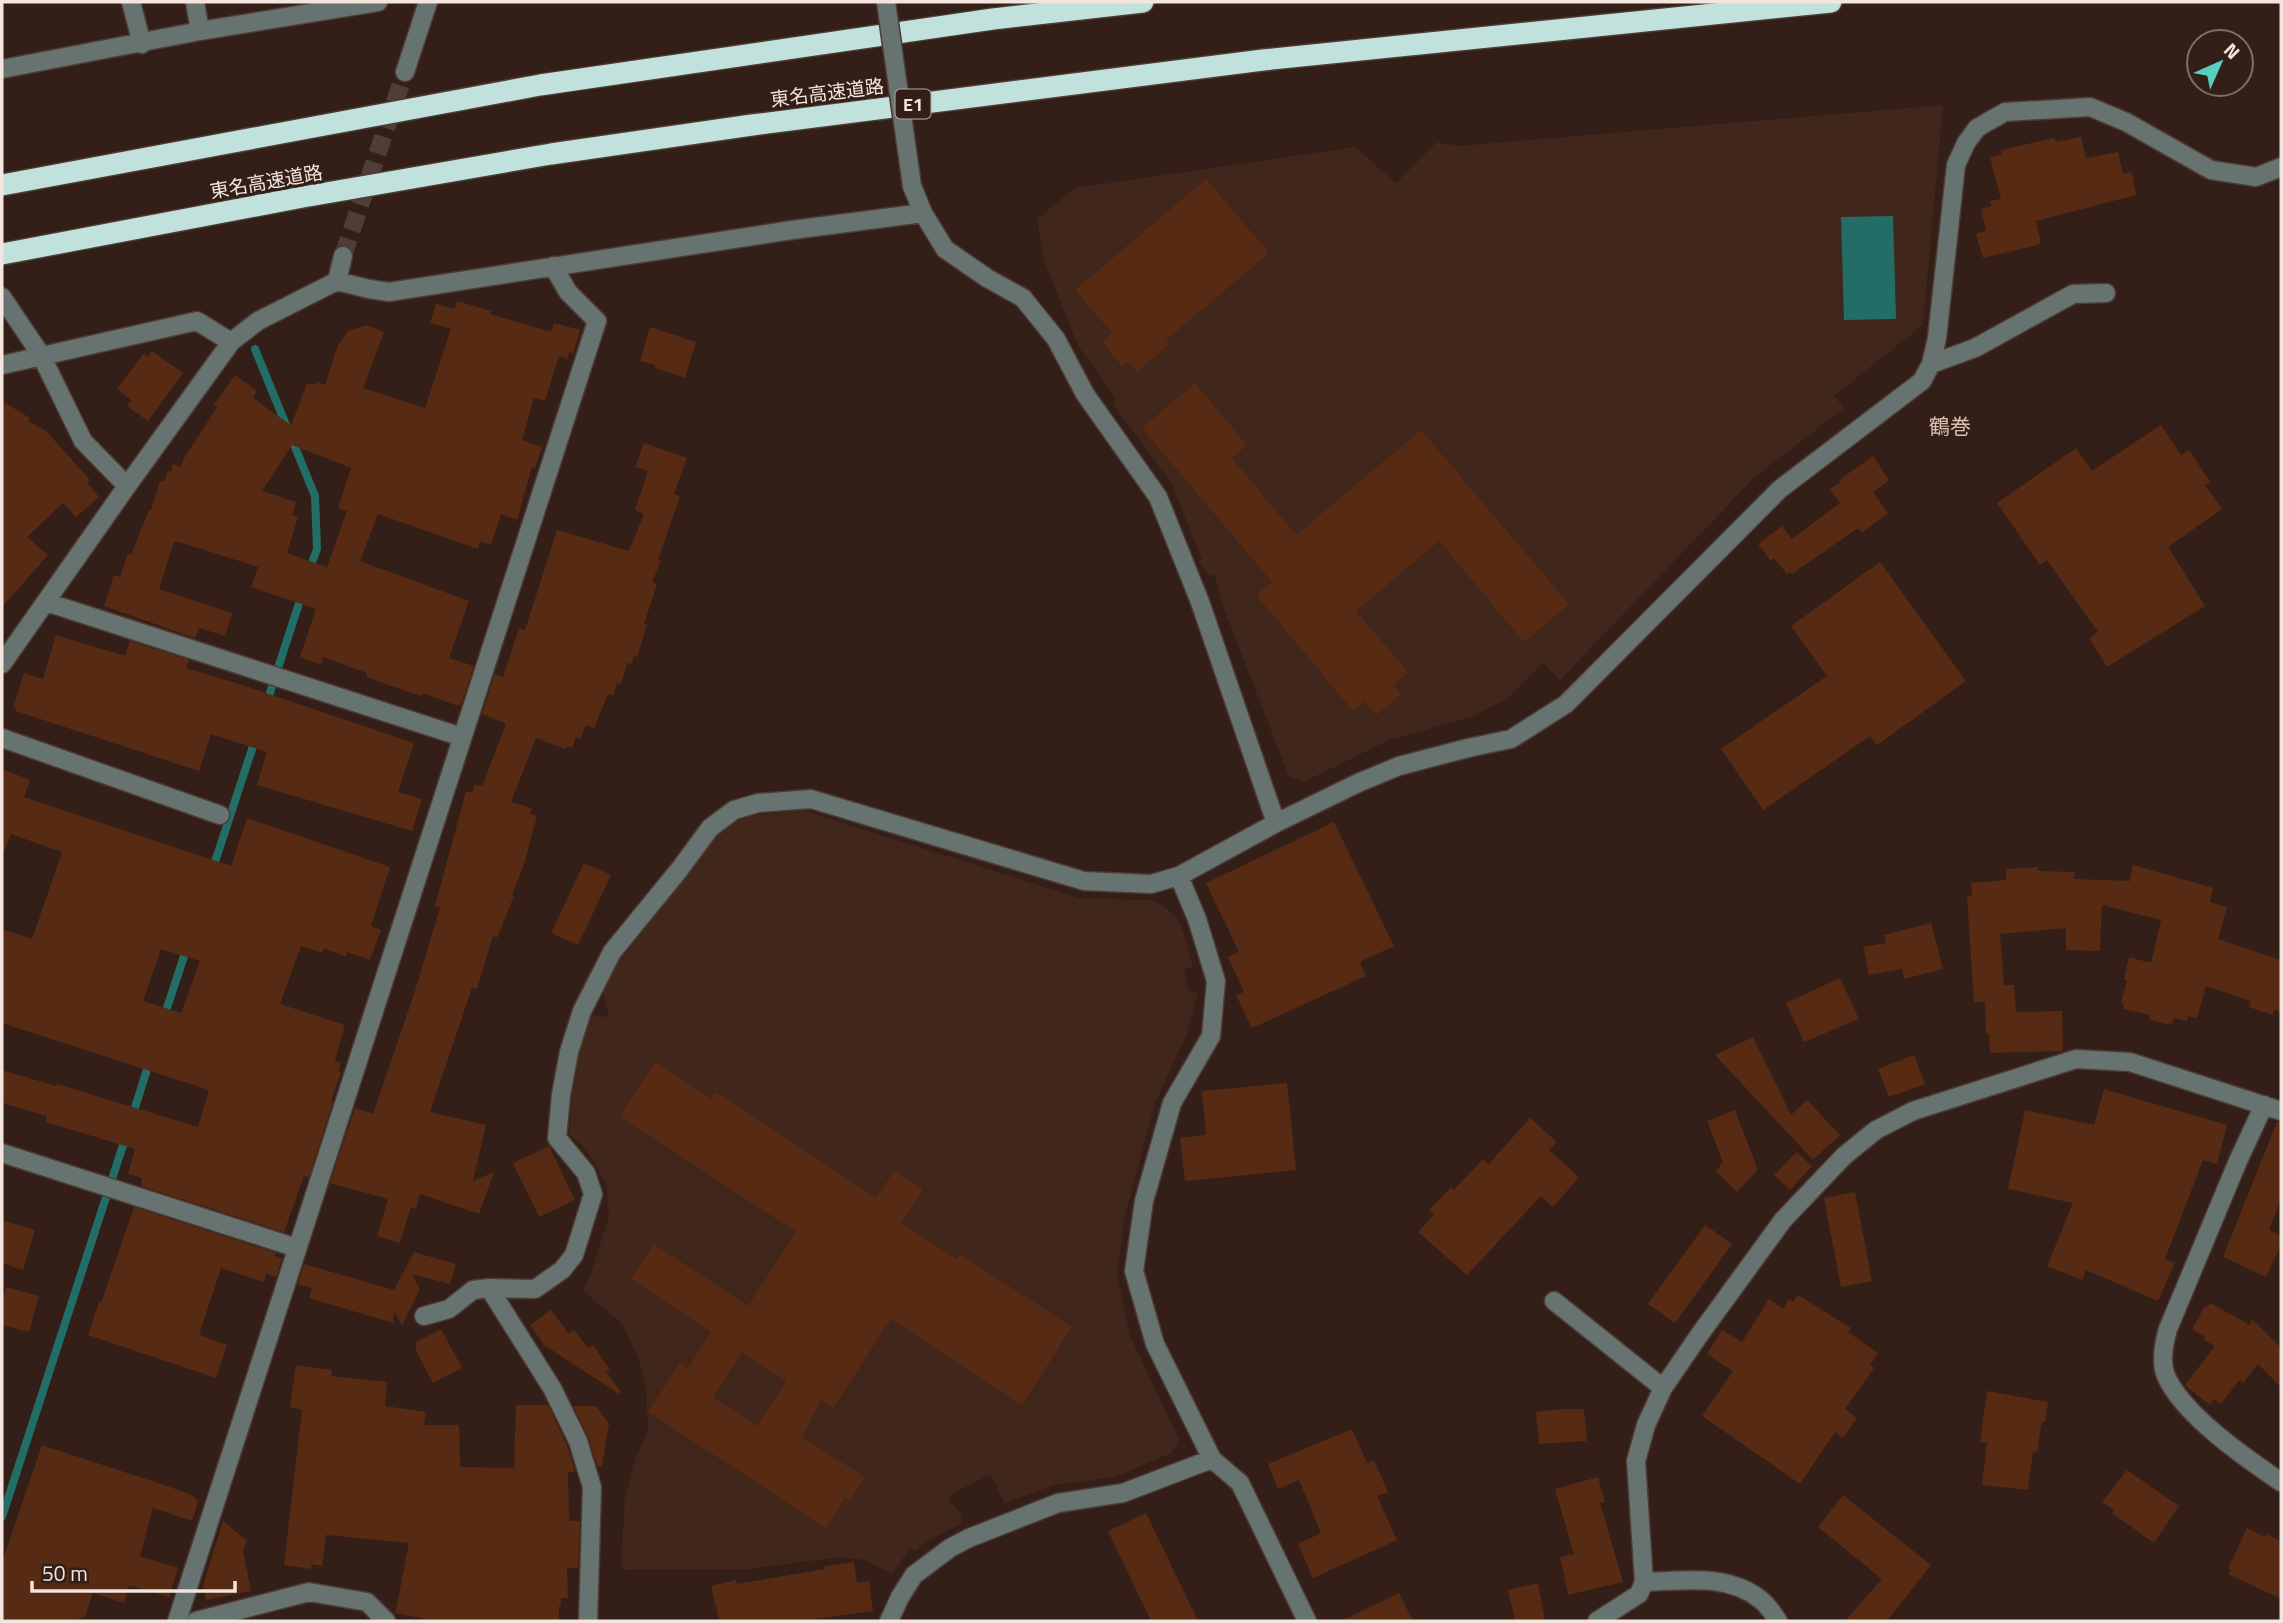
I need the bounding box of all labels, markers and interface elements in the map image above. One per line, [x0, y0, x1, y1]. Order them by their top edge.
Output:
north arrow [2185, 28, 2255, 98]
text: N [2217, 36, 2247, 66]
street label: 東名高速道路 [769, 71, 885, 113]
road number: E1 [895, 90, 930, 119]
street label: 東名高速道路 [207, 157, 325, 205]
district label: 鶴巻 [1929, 410, 1971, 442]
scale bar [32, 1550, 234, 1594]
text: 50 m [42, 1557, 88, 1589]

